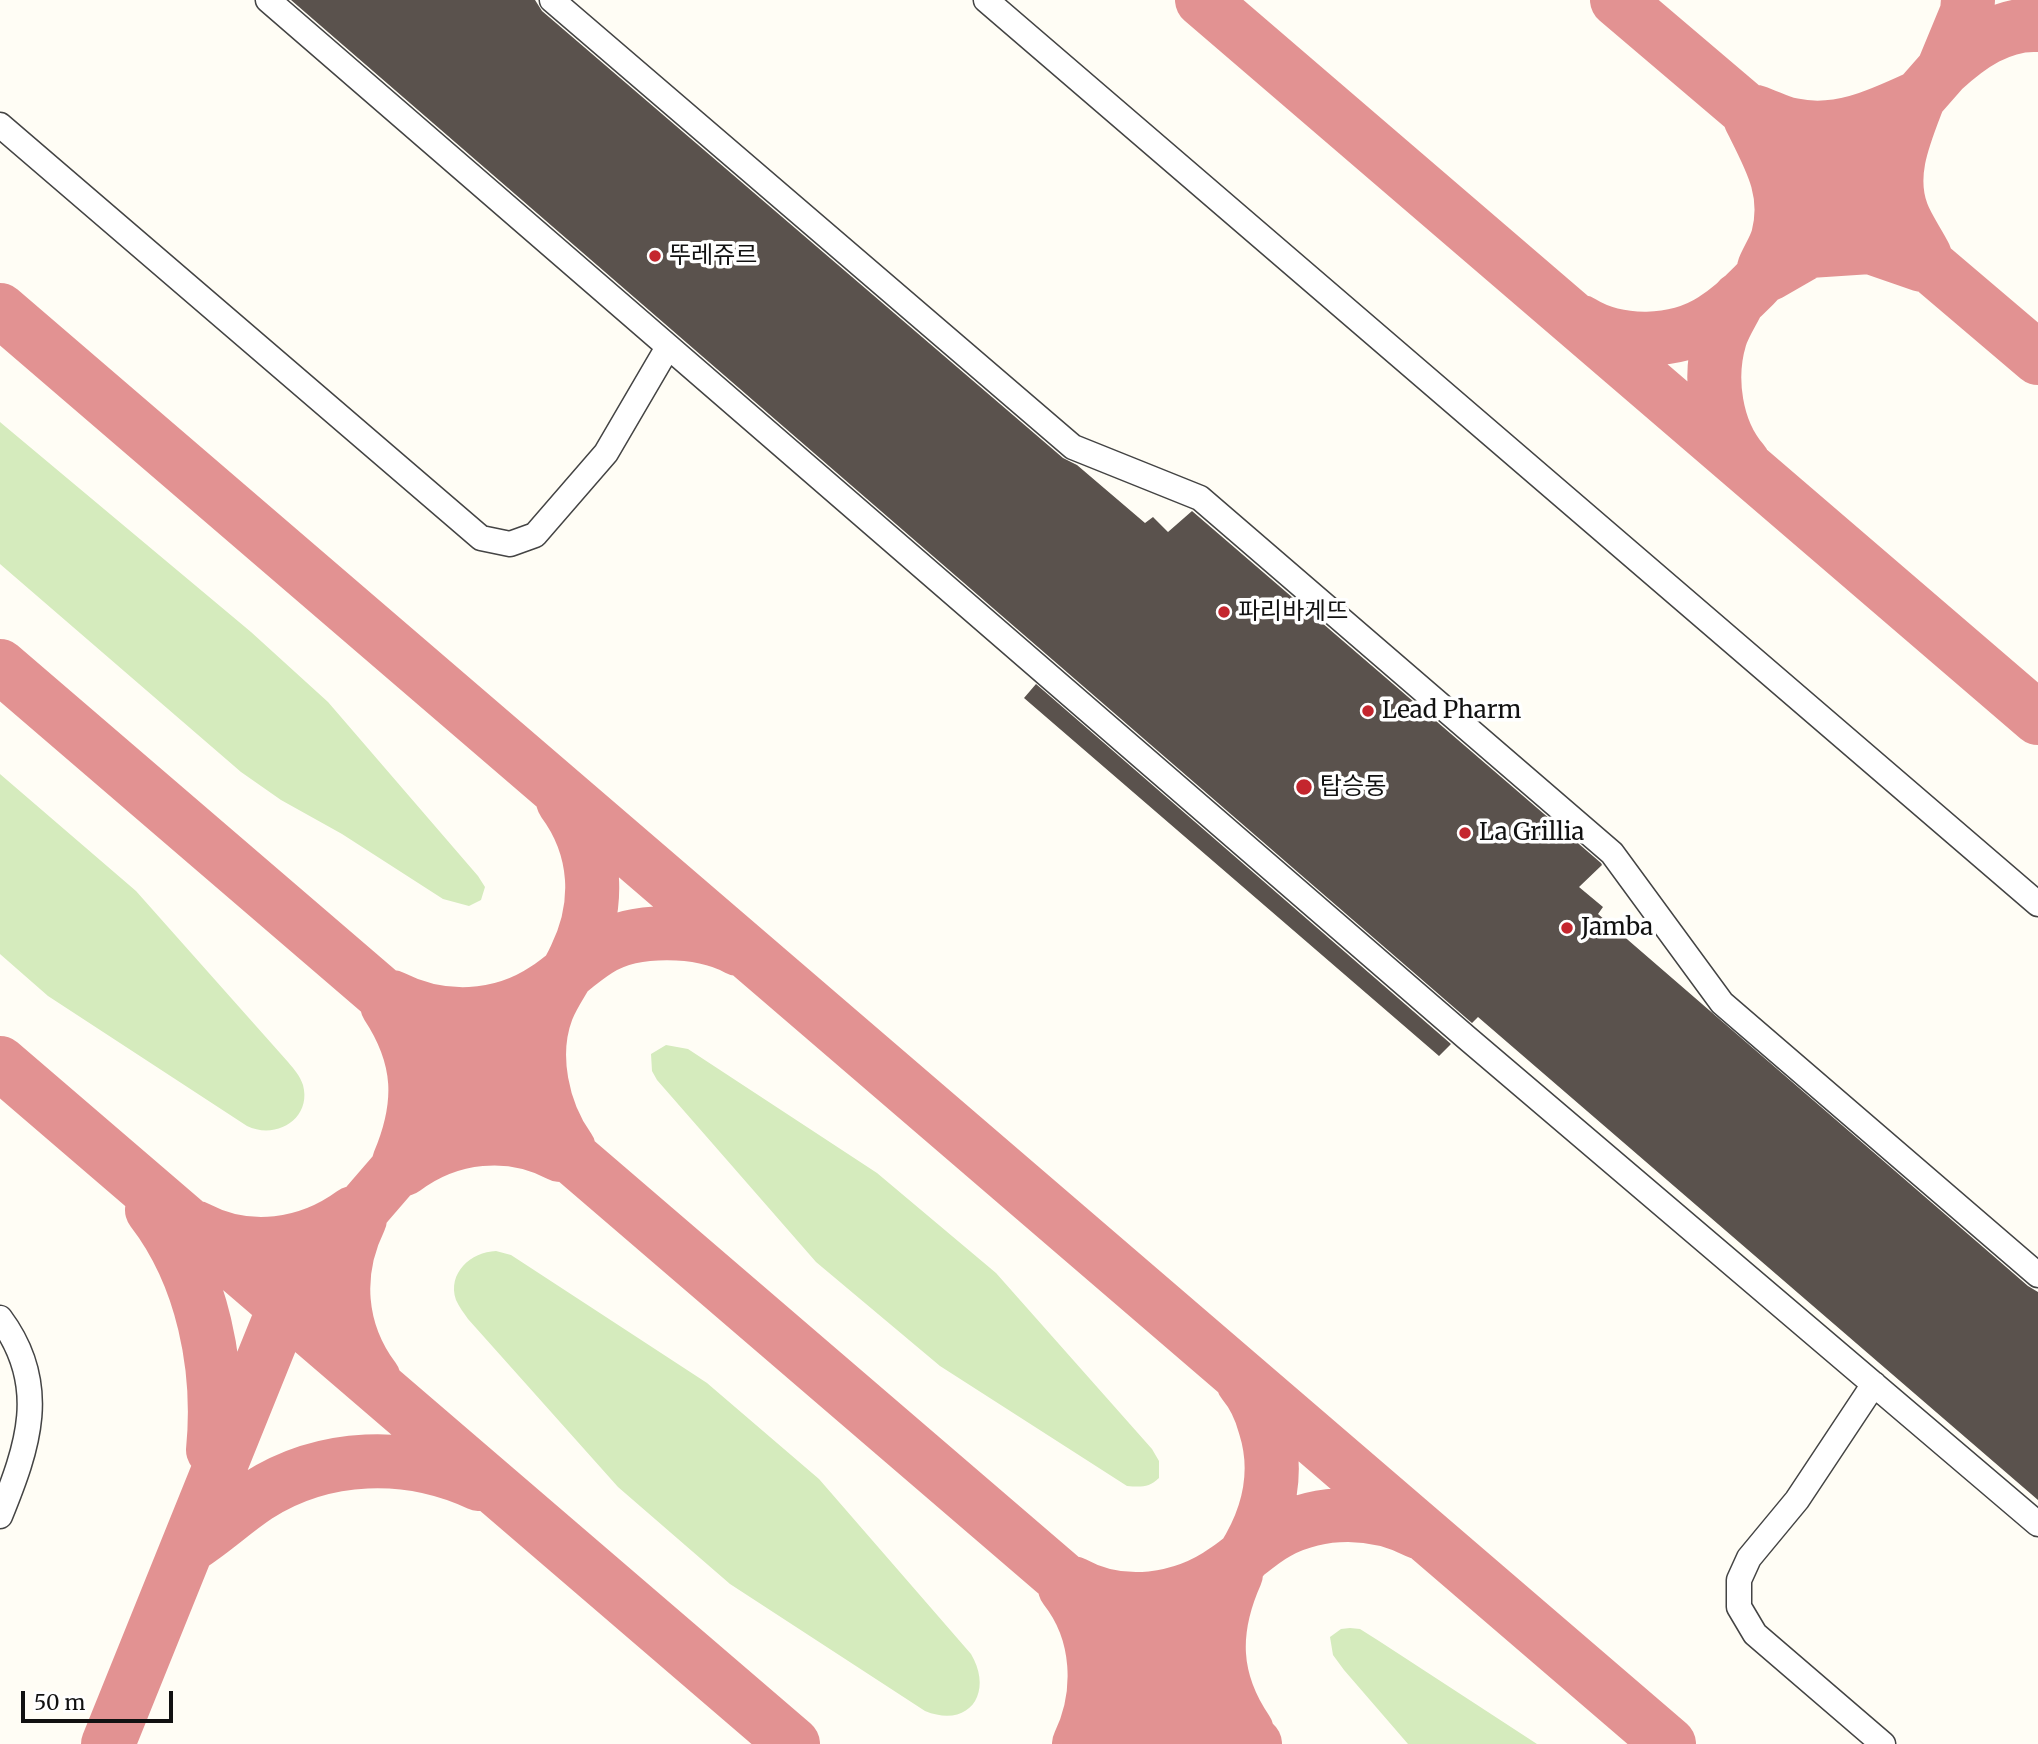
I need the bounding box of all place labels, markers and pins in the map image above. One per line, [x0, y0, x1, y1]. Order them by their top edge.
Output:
place label: 뚜레쥬르 [669, 242, 757, 270]
marker: 뚜레쥬르 [647, 248, 663, 264]
place label: 파리바게뜨 [1238, 598, 1348, 626]
marker: 파리바게뜨 [1216, 604, 1232, 620]
place label: Lead Pharm [1382, 697, 1521, 725]
marker: Lead Pharm [1360, 703, 1376, 719]
place label: 탑승동 [1320, 773, 1386, 801]
marker: 탑승동 [1294, 777, 1314, 797]
place label: La Grillia [1479, 819, 1584, 847]
marker: La Grillia [1457, 825, 1473, 841]
place label: Jamba [1581, 914, 1653, 942]
marker: Jamba [1559, 920, 1575, 936]

